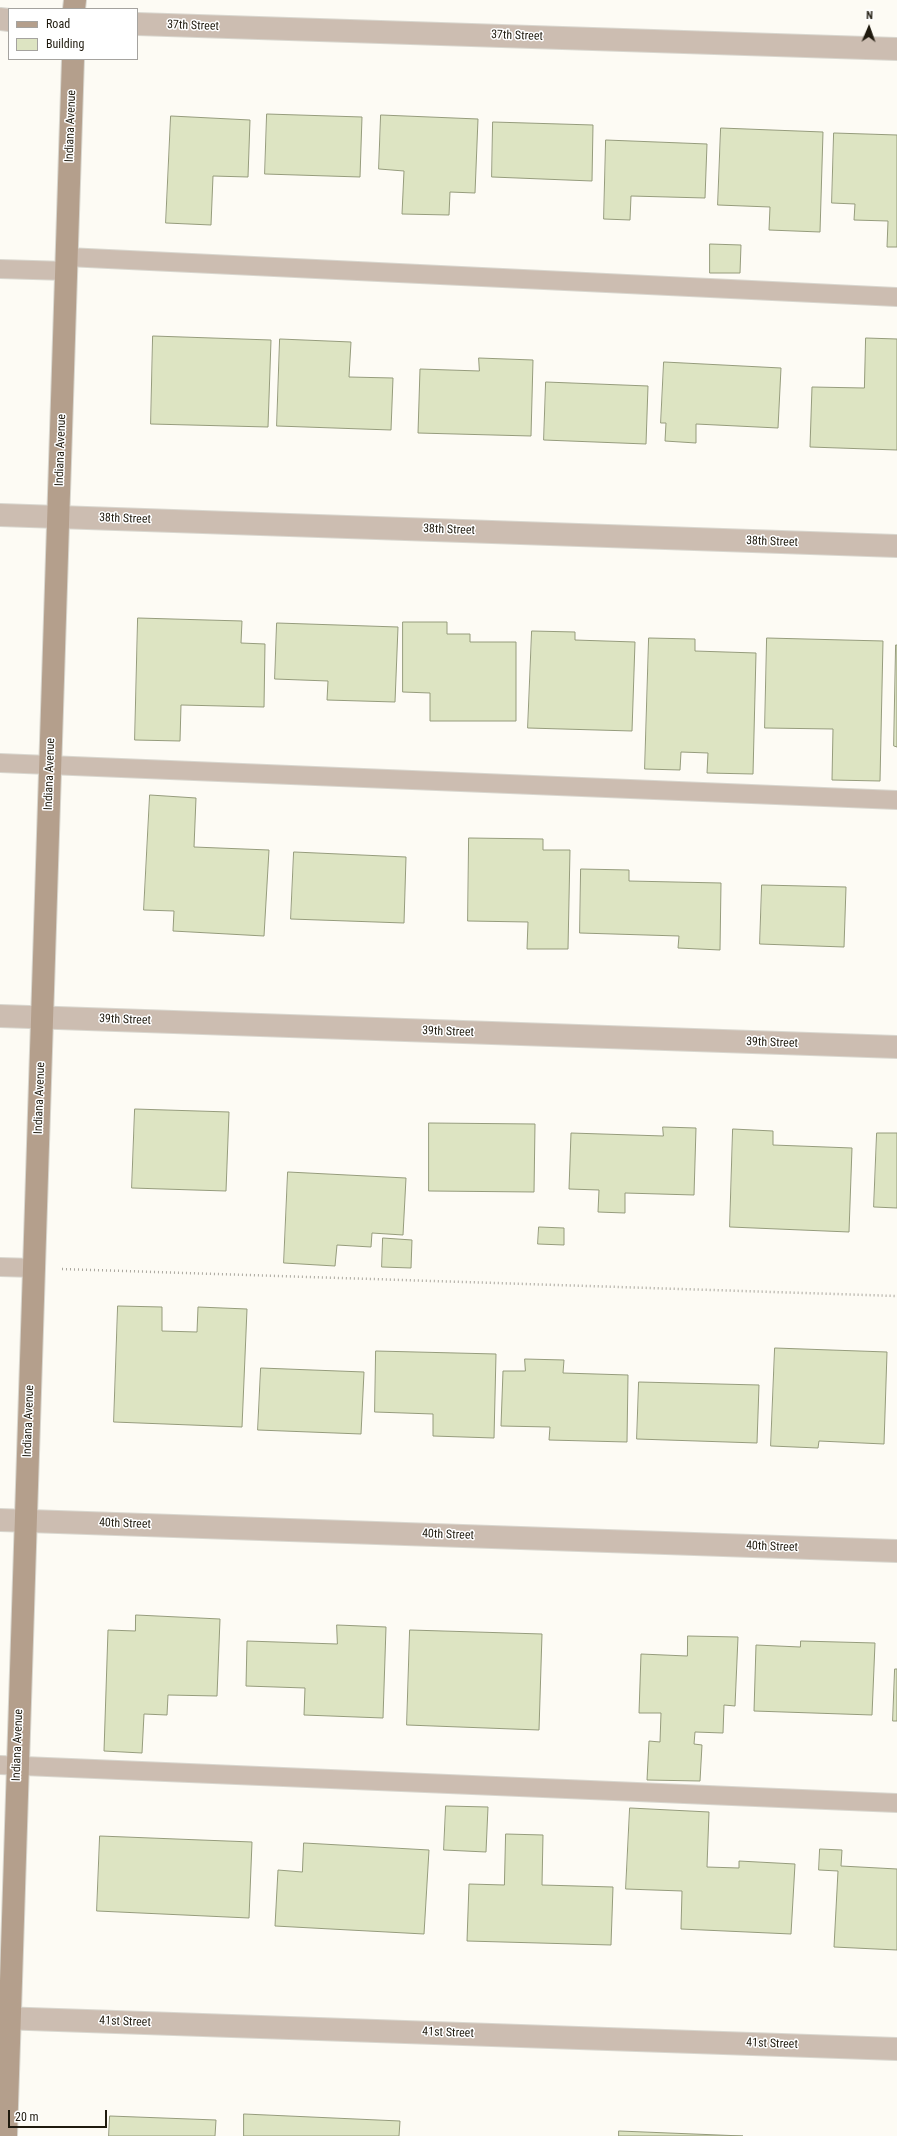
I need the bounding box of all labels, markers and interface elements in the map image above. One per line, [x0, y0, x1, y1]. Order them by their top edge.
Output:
legend [8, 8, 138, 60]
north arrow [849, 8, 889, 48]
text: N [866, 9, 873, 22]
text: Road [46, 17, 70, 31]
street label: 37th Street [167, 18, 219, 34]
street label: 37th Street [491, 28, 543, 44]
text: Building [46, 37, 84, 51]
street label: Indiana Avenue [63, 90, 79, 162]
street label: Indiana Avenue [53, 414, 69, 486]
street label: 38th Street [99, 511, 151, 527]
street label: 38th Street [423, 522, 475, 538]
street label: 38th Street [746, 534, 798, 550]
street label: Indiana Avenue [42, 738, 58, 810]
street label: 39th Street [99, 1012, 151, 1028]
street label: 39th Street [422, 1024, 474, 1040]
street label: 39th Street [746, 1035, 798, 1051]
street label: Indiana Avenue [32, 1062, 48, 1134]
street label: Indiana Avenue [21, 1385, 37, 1457]
street label: 40th Street [99, 1516, 151, 1532]
street label: 40th Street [422, 1527, 474, 1543]
street label: 40th Street [746, 1539, 798, 1555]
street label: Indiana Avenue [10, 1709, 26, 1781]
street label: 41st Street [99, 2014, 151, 2030]
street label: 41st Street [422, 2025, 474, 2041]
street label: 41st Street [746, 2036, 798, 2052]
scale bar [10, 2102, 109, 2128]
text: 20 m [15, 2110, 39, 2124]

